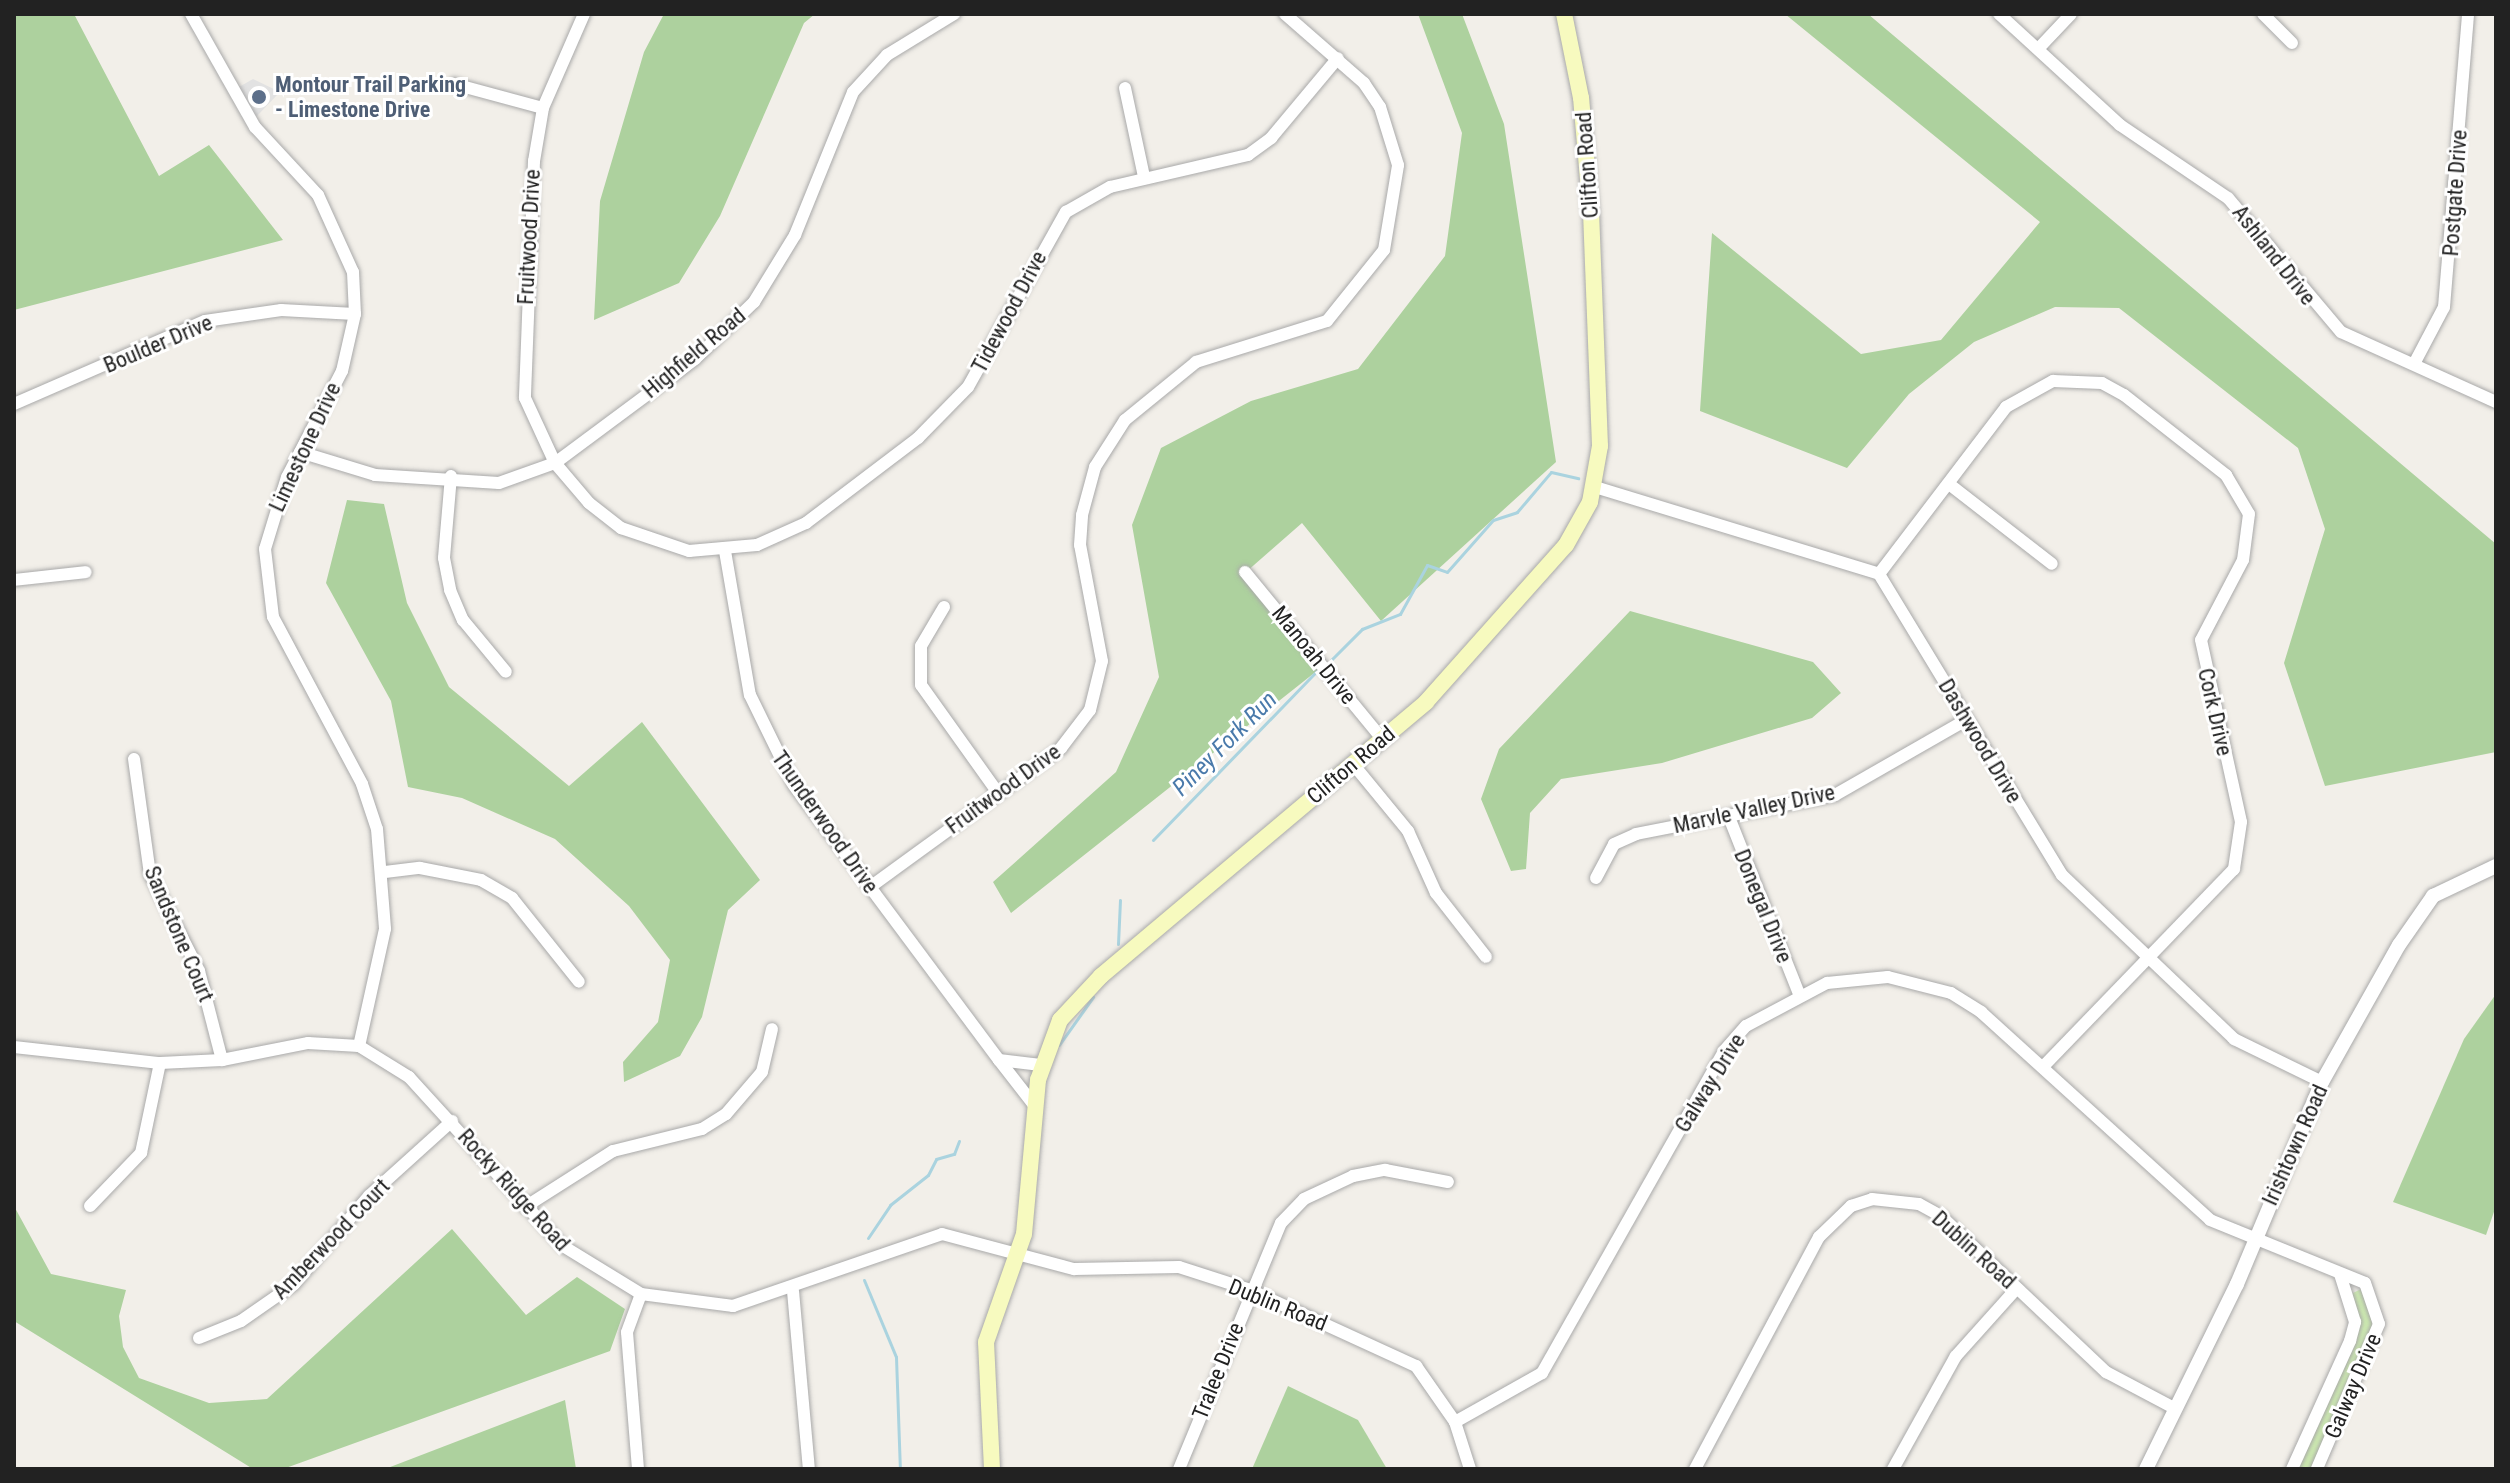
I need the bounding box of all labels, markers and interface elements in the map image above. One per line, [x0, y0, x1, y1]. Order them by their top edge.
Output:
place label: Montour Trail Parking - Limestone Drive [275, 71, 467, 122]
marker: Montour Trail Parking - Limestone Drive [250, 88, 268, 106]
street label: Clifton Road [1570, 111, 1604, 219]
street label: Postgate Drive [2437, 129, 2473, 257]
street label: Fruitwood Drive [512, 169, 546, 305]
street label: Ashland Drive [2227, 200, 2321, 310]
street label: Tidewood Drive [966, 247, 1052, 377]
street label: Highfield Road [637, 302, 751, 404]
street label: Boulder Drive [100, 309, 216, 379]
street label: Limestone Drive [264, 378, 346, 516]
street label: Manoah Drive [1266, 600, 1362, 710]
street label: Cork Drive [2192, 666, 2238, 758]
street label: Dashwood Drive [1933, 674, 2027, 808]
water label: Piney Fork Run [1167, 686, 1283, 802]
street label: Clifton Road [1302, 721, 1400, 809]
street label: Fruitwood Drive [940, 739, 1066, 839]
street label: Thunderwood Drive [766, 746, 884, 898]
street label: Marvle Valley Drive [1671, 779, 1837, 839]
street label: Donegal Drive [1728, 845, 1798, 967]
street label: Sandstone Court [139, 862, 219, 1006]
street label: Galway Drive [1669, 1029, 1751, 1137]
street label: Irishtown Road [2257, 1081, 2333, 1209]
street label: Rocky Ridge Road [452, 1124, 576, 1256]
street label: Amberwood Court [267, 1173, 395, 1305]
street label: Dublin Road [1927, 1205, 2021, 1295]
street label: Dublin Road [1225, 1273, 1331, 1337]
street label: Tralee Drive [1187, 1319, 1249, 1423]
street label: Galway Drive [2319, 1330, 2387, 1442]

